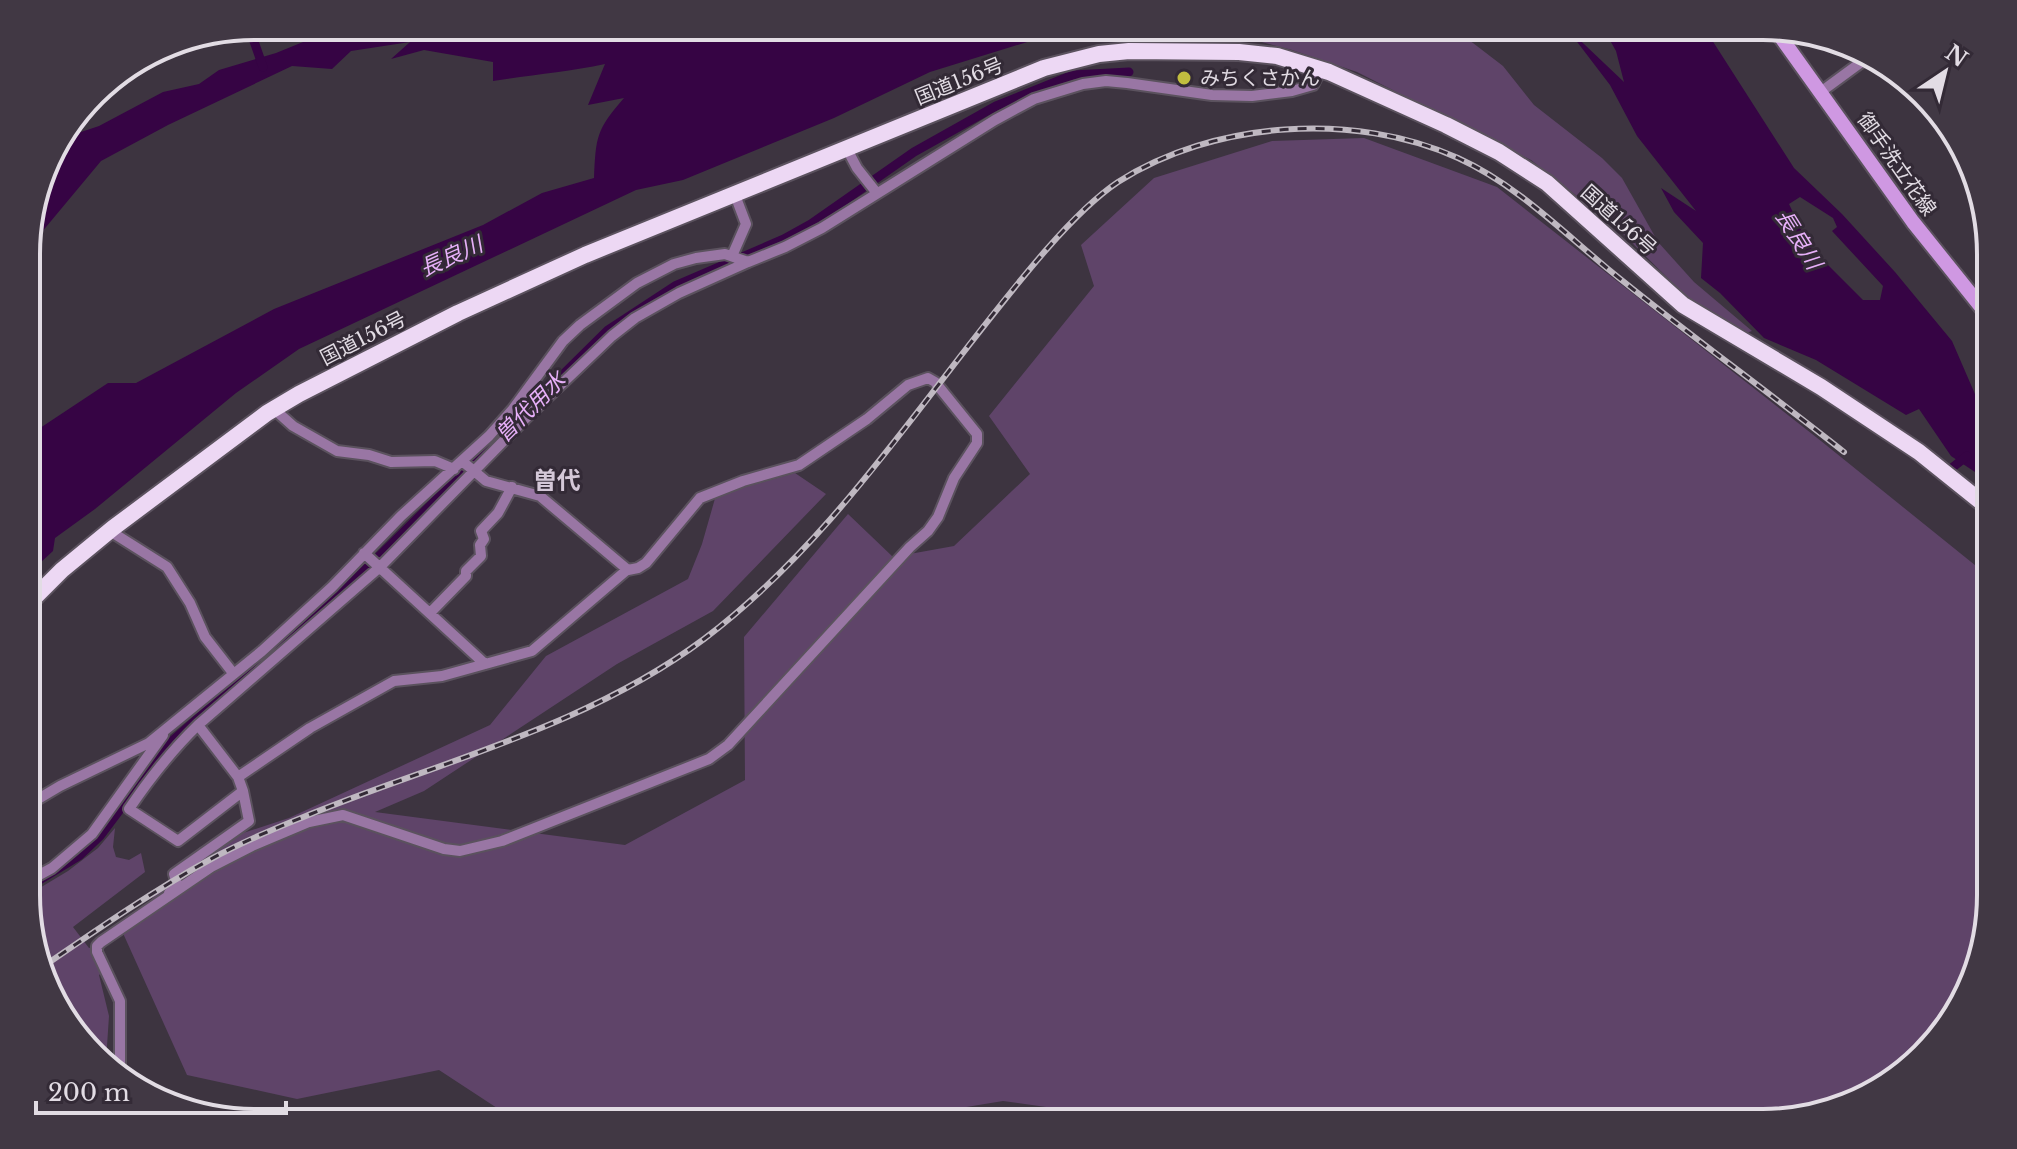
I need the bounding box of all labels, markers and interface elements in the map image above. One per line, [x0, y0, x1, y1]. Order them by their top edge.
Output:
north arrow [1905, 32, 1985, 112]
text: N [1940, 39, 1973, 73]
street label: 国道156号 [911, 52, 1007, 110]
place label: みちくさかん [1200, 66, 1320, 90]
marker: みちくさかん [1175, 69, 1193, 87]
street label: 御手洗立花線 [1853, 108, 1941, 220]
street label: 国道156号 [1576, 180, 1662, 260]
water label: 長良川 [1770, 204, 1829, 276]
water label: 長良川 [416, 230, 489, 282]
street label: 国道156号 [316, 306, 410, 370]
water label: 曽代用水 [490, 365, 572, 448]
district label: 曽代 [533, 466, 581, 495]
scale bar [36, 1065, 286, 1115]
text: 200 m [48, 1078, 130, 1107]

